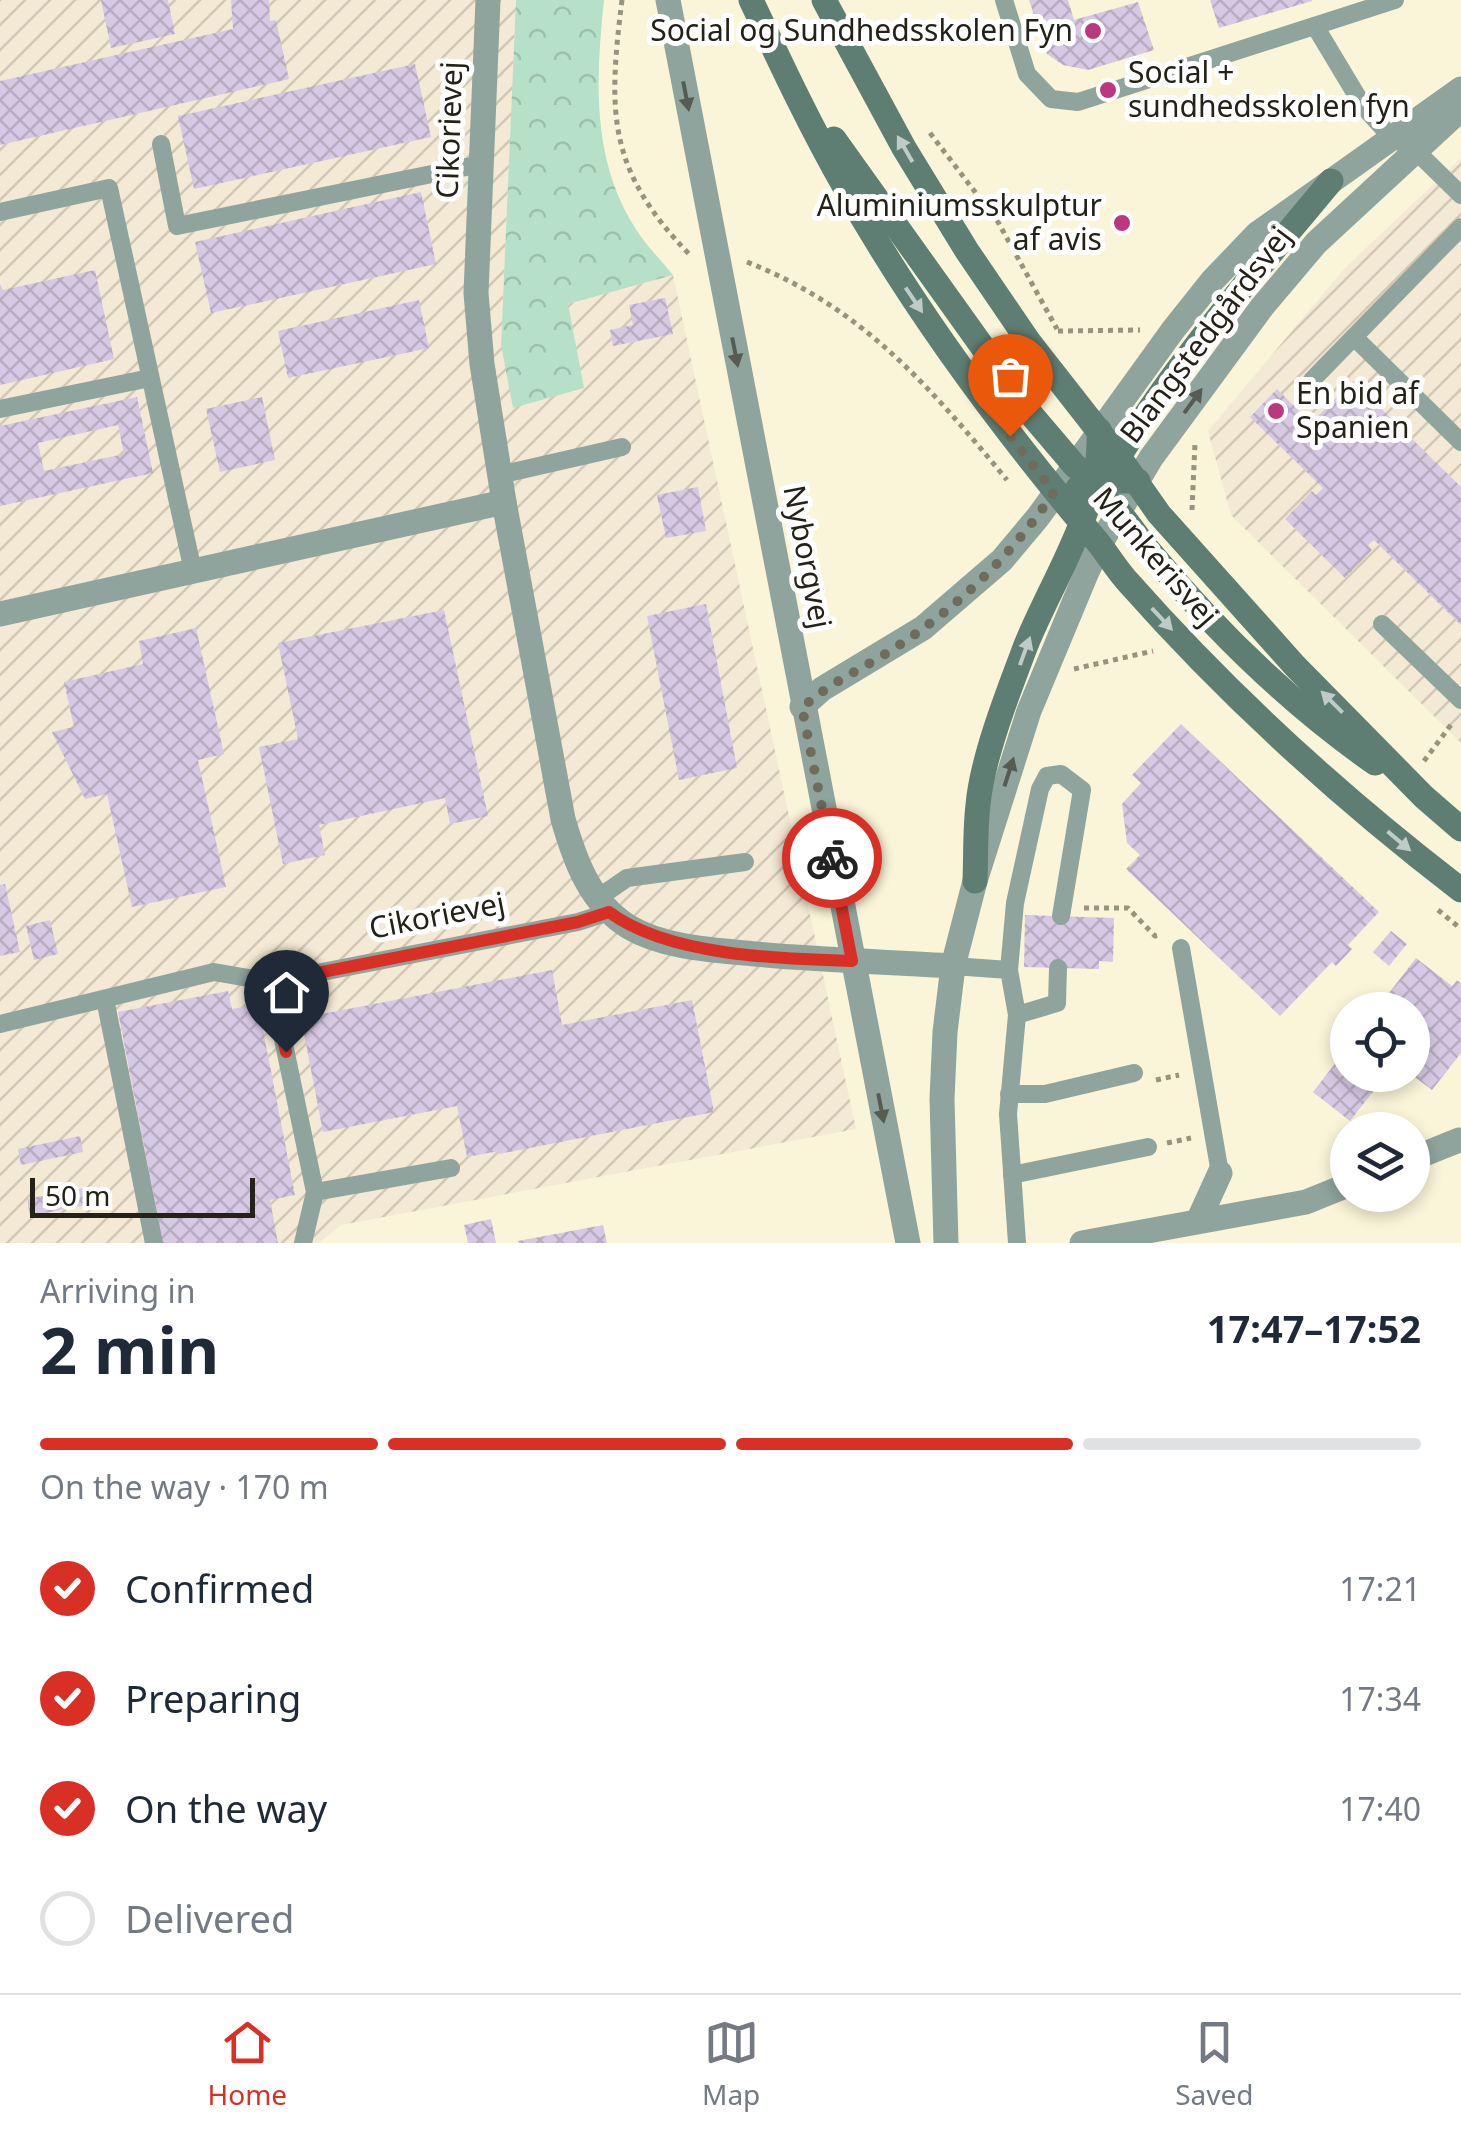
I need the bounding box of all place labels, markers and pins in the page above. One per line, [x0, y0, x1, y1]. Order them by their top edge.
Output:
place label: Social og Sundhedsskolen Fyn [650, 9, 1073, 50]
marker: Social og Sundhedsskolen Fyn [1082, 20, 1104, 42]
place label: Social + sundhedsskolen fyn [1128, 51, 1410, 126]
marker: Social + sundhedsskolen fyn [1097, 79, 1119, 101]
place label: Aluminiumsskulptur af avis [817, 184, 1102, 259]
marker: Aluminiumsskulptur af avis [1111, 212, 1133, 234]
pin [968, 334, 1053, 437]
place label: En bid af Spanien [1296, 372, 1420, 447]
marker: En bid af Spanien [1265, 400, 1287, 422]
pin [244, 950, 329, 1053]

